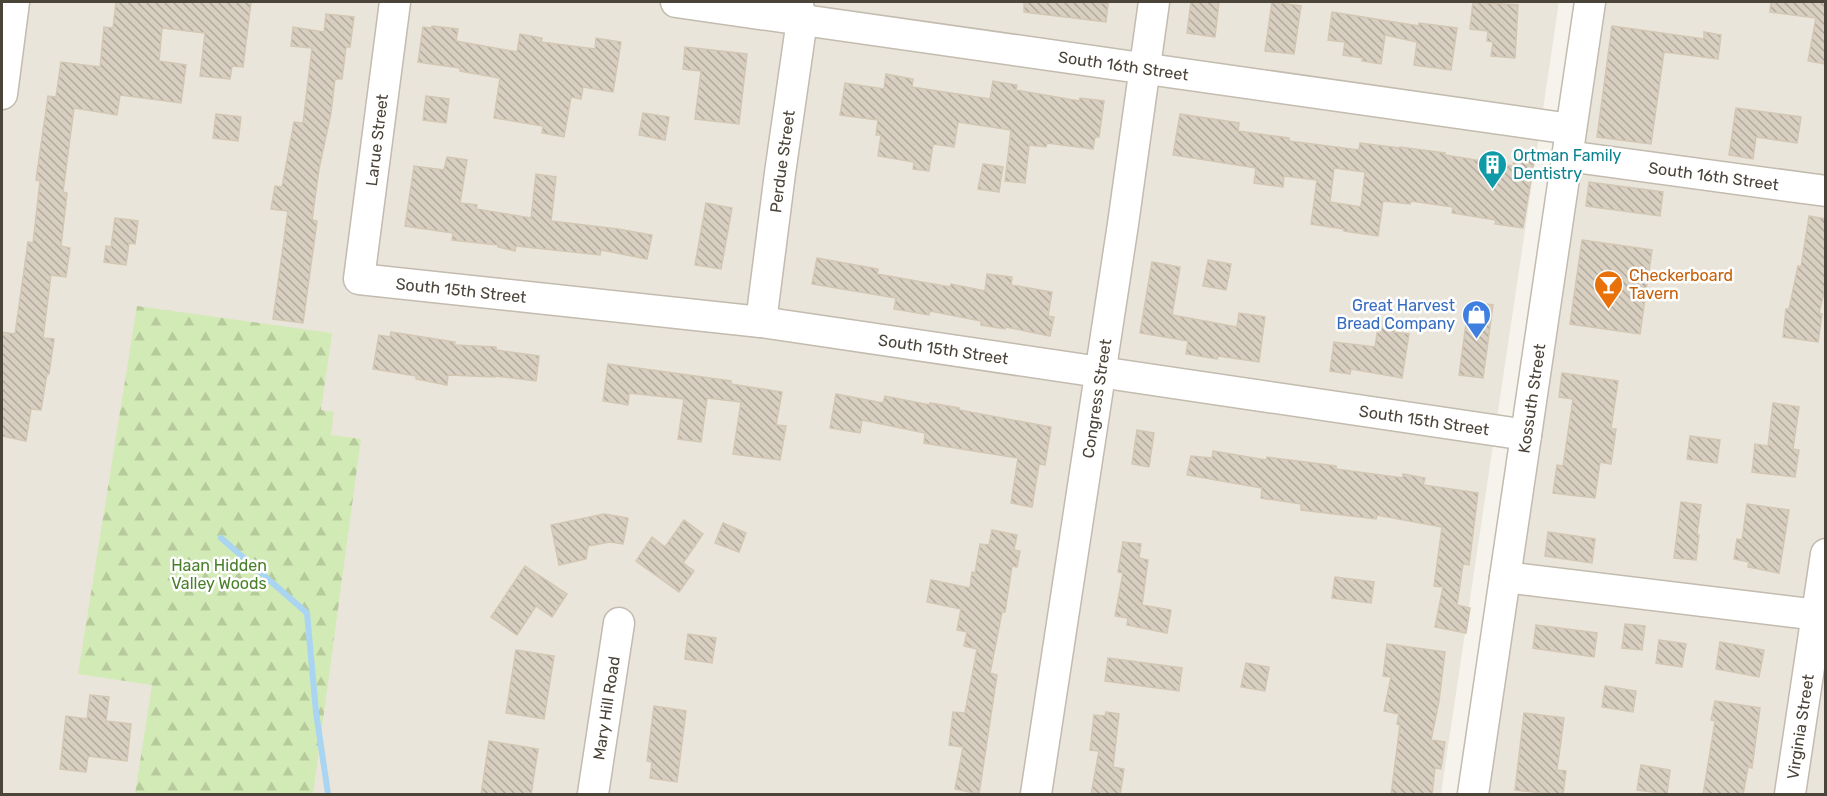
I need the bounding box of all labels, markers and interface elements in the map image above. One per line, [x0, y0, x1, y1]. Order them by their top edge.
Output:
street label: South 16th Street [1057, 47, 1190, 84]
street label: Larue Street [362, 93, 392, 187]
street label: Perdue Street [766, 109, 798, 214]
place label: Ortman Family Dentistry [1513, 146, 1622, 183]
building icon: Ortman Family Dentistry [1476, 148, 1508, 190]
street label: South 16th Street [1647, 158, 1780, 194]
place label: Checkerboard Tavern [1629, 266, 1733, 303]
bar icon: Checkerboard Tavern [1592, 268, 1624, 310]
street label: South 15th Street [395, 273, 527, 306]
place label: Great Harvest Bread Company [1336, 296, 1455, 333]
shop icon: Great Harvest Bread Company [1460, 298, 1492, 340]
street label: South 15th Street [877, 330, 1010, 368]
street label: Congress Street [1078, 338, 1115, 460]
street label: Kossuth Street [1514, 342, 1549, 454]
street label: South 15th Street [1358, 401, 1491, 439]
park label: Haan Hidden Valley Woods [171, 556, 267, 593]
street label: Mary Hill Road [589, 655, 623, 761]
street label: Virginia Street [1783, 673, 1817, 781]

